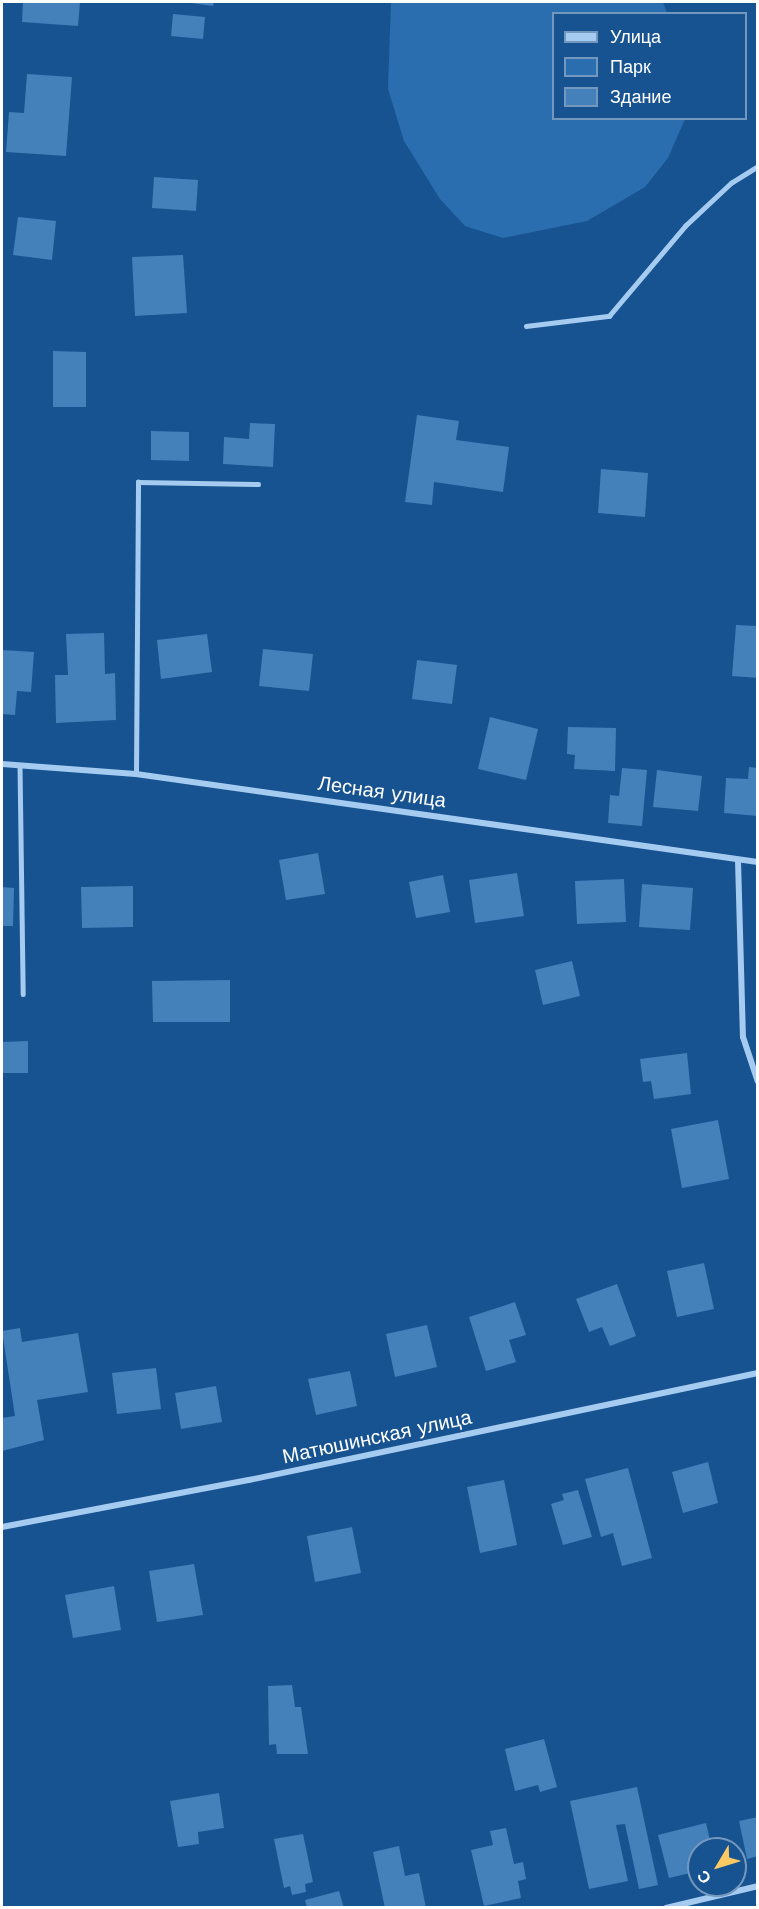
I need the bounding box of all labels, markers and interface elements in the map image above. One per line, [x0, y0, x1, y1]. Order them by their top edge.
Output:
legend [552, 12, 747, 120]
text: Улица [610, 26, 661, 47]
text: Парк [610, 56, 651, 77]
text: Здание [610, 86, 671, 107]
street label: Лесная улица [316, 771, 448, 813]
street label: Матюшинская улица [280, 1405, 474, 1469]
north arrow [687, 1837, 747, 1897]
text: С [693, 1867, 715, 1888]

